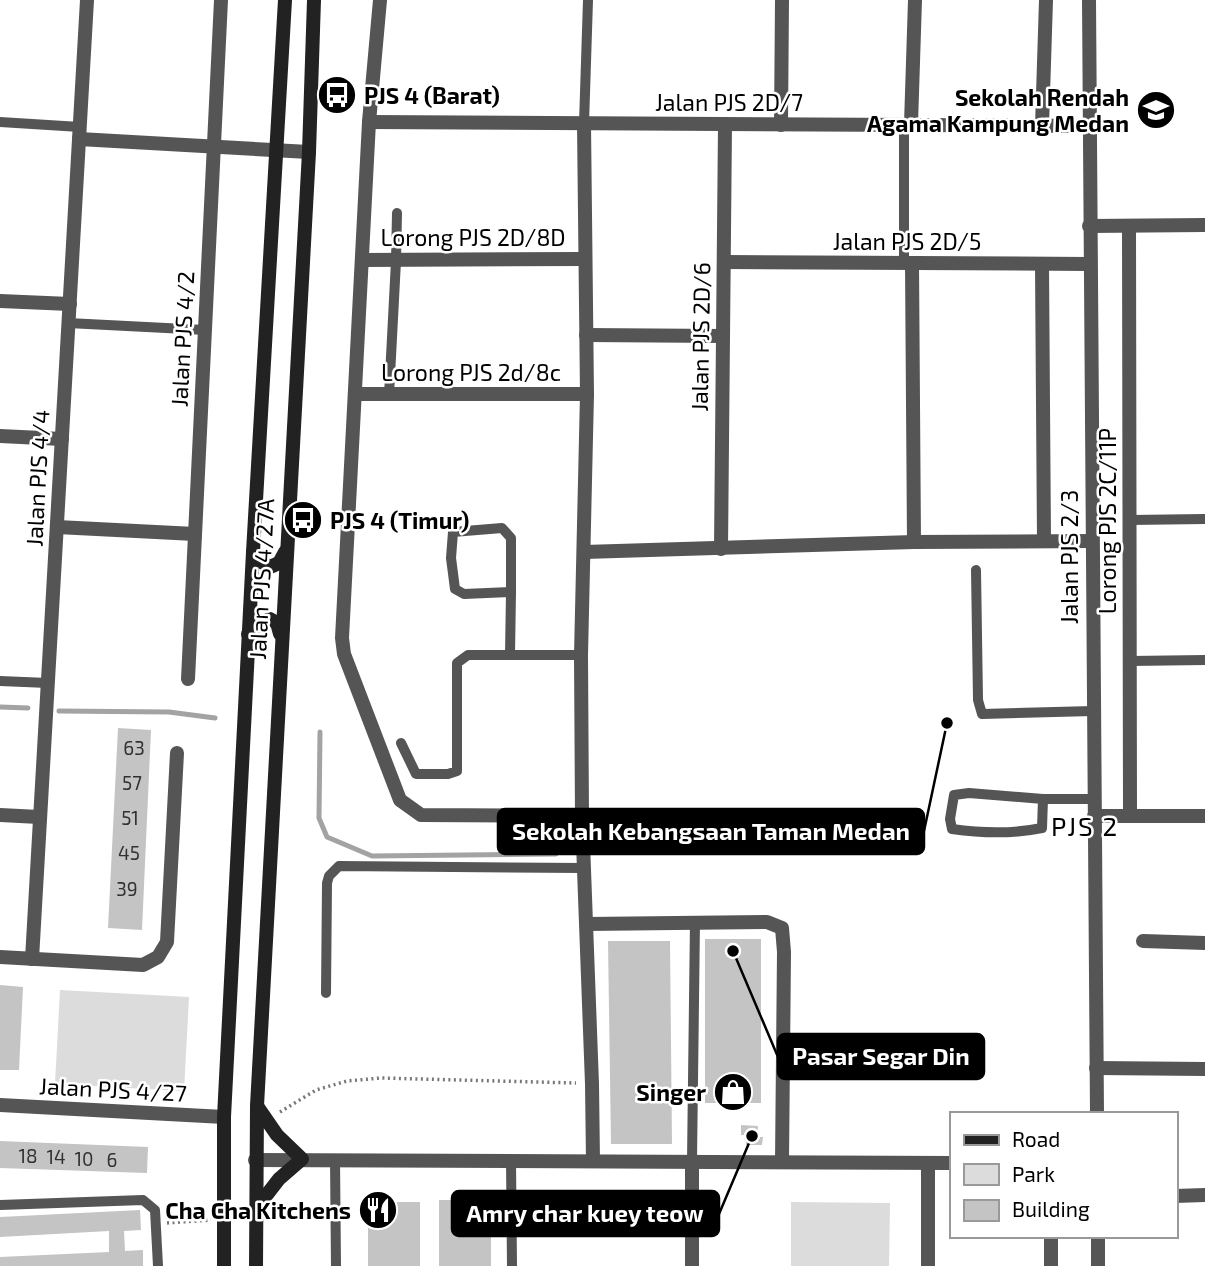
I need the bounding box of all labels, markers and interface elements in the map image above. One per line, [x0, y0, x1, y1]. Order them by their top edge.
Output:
bus stop icon: PJS 4 (Barat) [316, 74, 358, 116]
place label: PJS 4 (Barat) [364, 81, 500, 109]
place label: Sekolah Rendah Agama Kampung Medan [867, 83, 1129, 137]
street label: Jalan PJS 2D/7 [655, 88, 803, 116]
school or university icon: Sekolah Rendah Agama Kampung Medan [1135, 89, 1177, 131]
street label: Lorong PJS 2D/8D [380, 223, 566, 251]
street label: Jalan PJS 2D/5 [833, 227, 981, 255]
street label: Jalan PJS 2D/6 [685, 262, 715, 412]
street label: Jalan PJS 4/2 [164, 270, 200, 408]
street label: Lorong PJS 2d/8c [381, 358, 561, 386]
street label: Jalan PJS 4/4 [19, 409, 55, 547]
street label: Lorong PJS 2C/11P [1093, 428, 1121, 614]
street label: Jalan PJS 2/3 [1055, 490, 1083, 624]
street label: Jalan PJS 4/27A [243, 497, 279, 660]
bus stop icon: PJS 4 (Timur) [282, 499, 324, 541]
place label: PJS 4 (Timur) [330, 506, 470, 534]
house number: 63 [123, 736, 145, 759]
house number: 57 [122, 771, 142, 794]
house number: 51 [121, 806, 139, 829]
callout: Sekolah Kebangsaan Taman Medan [498, 809, 924, 854]
district label: PJS 2 [1051, 810, 1119, 841]
text: Sekolah Kebangsaan Taman Medan [512, 816, 910, 845]
house number: 45 [118, 841, 140, 864]
house number: 39 [116, 877, 138, 900]
callout: Pasar Segar Din [778, 1034, 984, 1079]
text: Pasar Segar Din [792, 1041, 970, 1070]
street label: Jalan PJS 4/27 [39, 1071, 188, 1107]
shop icon: Singer [712, 1071, 754, 1113]
place label: Singer [636, 1078, 706, 1106]
legend [950, 1112, 1177, 1238]
text: Road [1012, 1126, 1060, 1151]
house number: 18 [18, 1144, 38, 1167]
house number: 14 [46, 1145, 66, 1168]
house number: 10 [74, 1147, 94, 1170]
house number: 6 [107, 1148, 117, 1171]
text: Park [1012, 1161, 1055, 1186]
restaurant icon: Cha Cha Kitchens [357, 1189, 399, 1231]
callout: Amry char kuey teow [452, 1191, 719, 1236]
place label: Cha Cha Kitchens [165, 1196, 351, 1224]
text: Building [1012, 1196, 1090, 1221]
text: Amry char kuey teow [466, 1198, 704, 1227]

